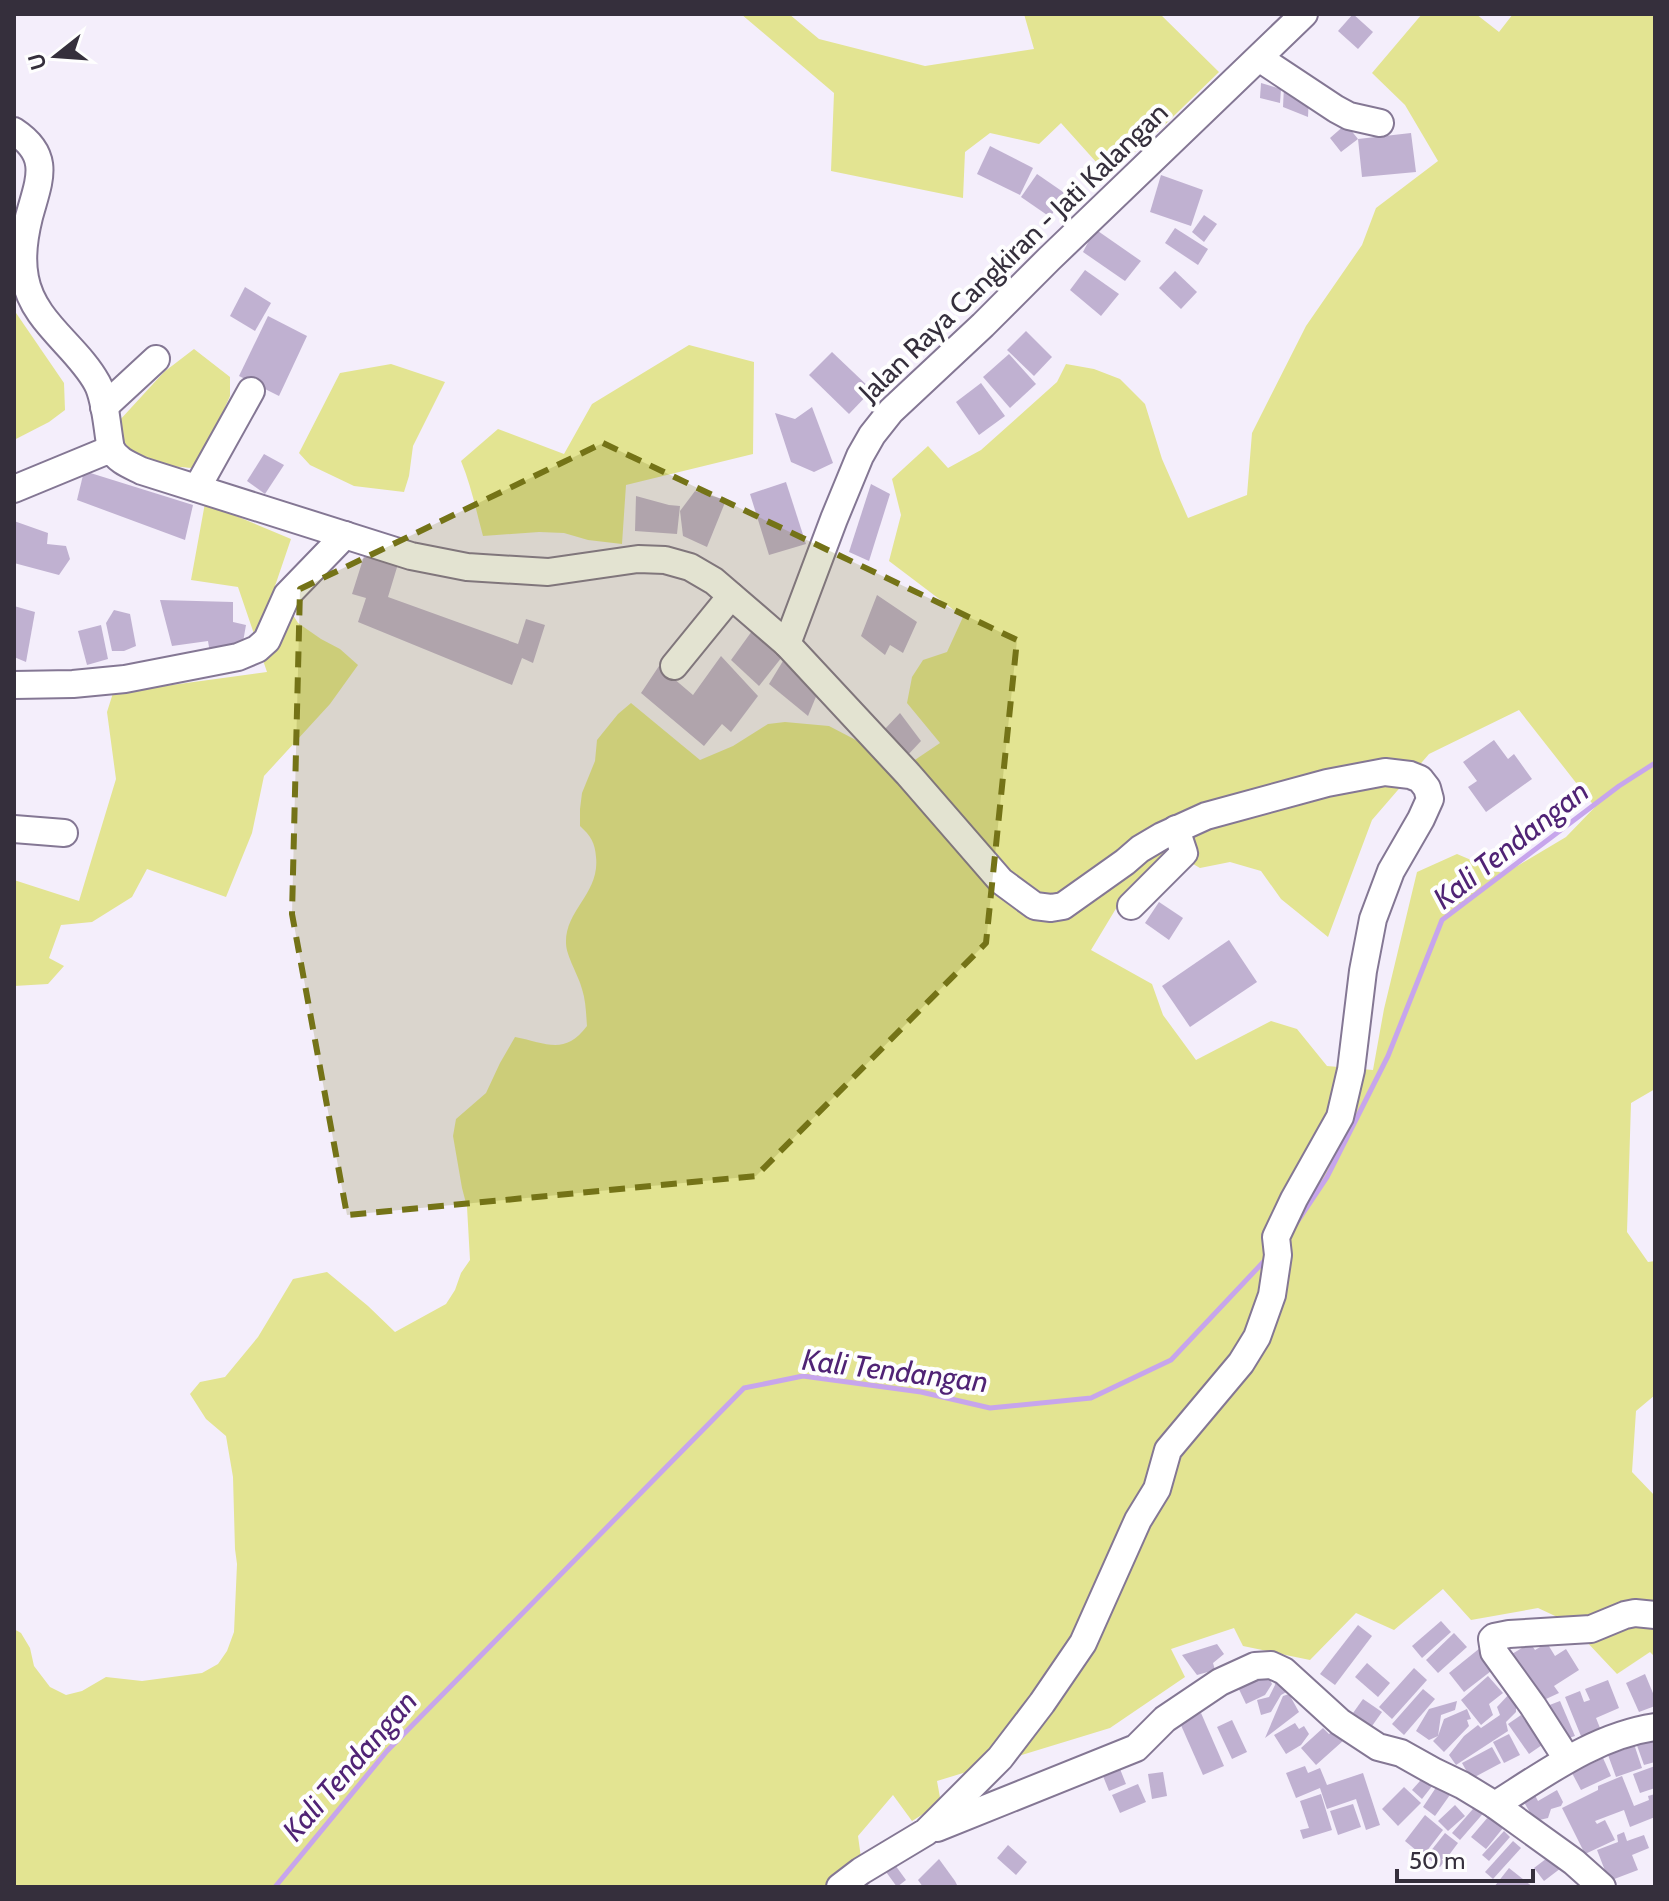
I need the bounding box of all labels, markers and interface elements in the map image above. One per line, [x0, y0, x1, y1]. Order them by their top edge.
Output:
north arrow [16, 16, 96, 96]
text: U [22, 50, 53, 73]
street label: Jalan Raya Cangkiran - Jati Kalangan [851, 95, 1175, 410]
water label: Kali Tendangan [1426, 772, 1596, 917]
water label: Kali Tendangan [800, 1341, 990, 1400]
water label: Kali Tendangan [274, 1683, 425, 1848]
scale bar [1397, 1833, 1533, 1883]
text: 50 m [1409, 1846, 1465, 1875]

